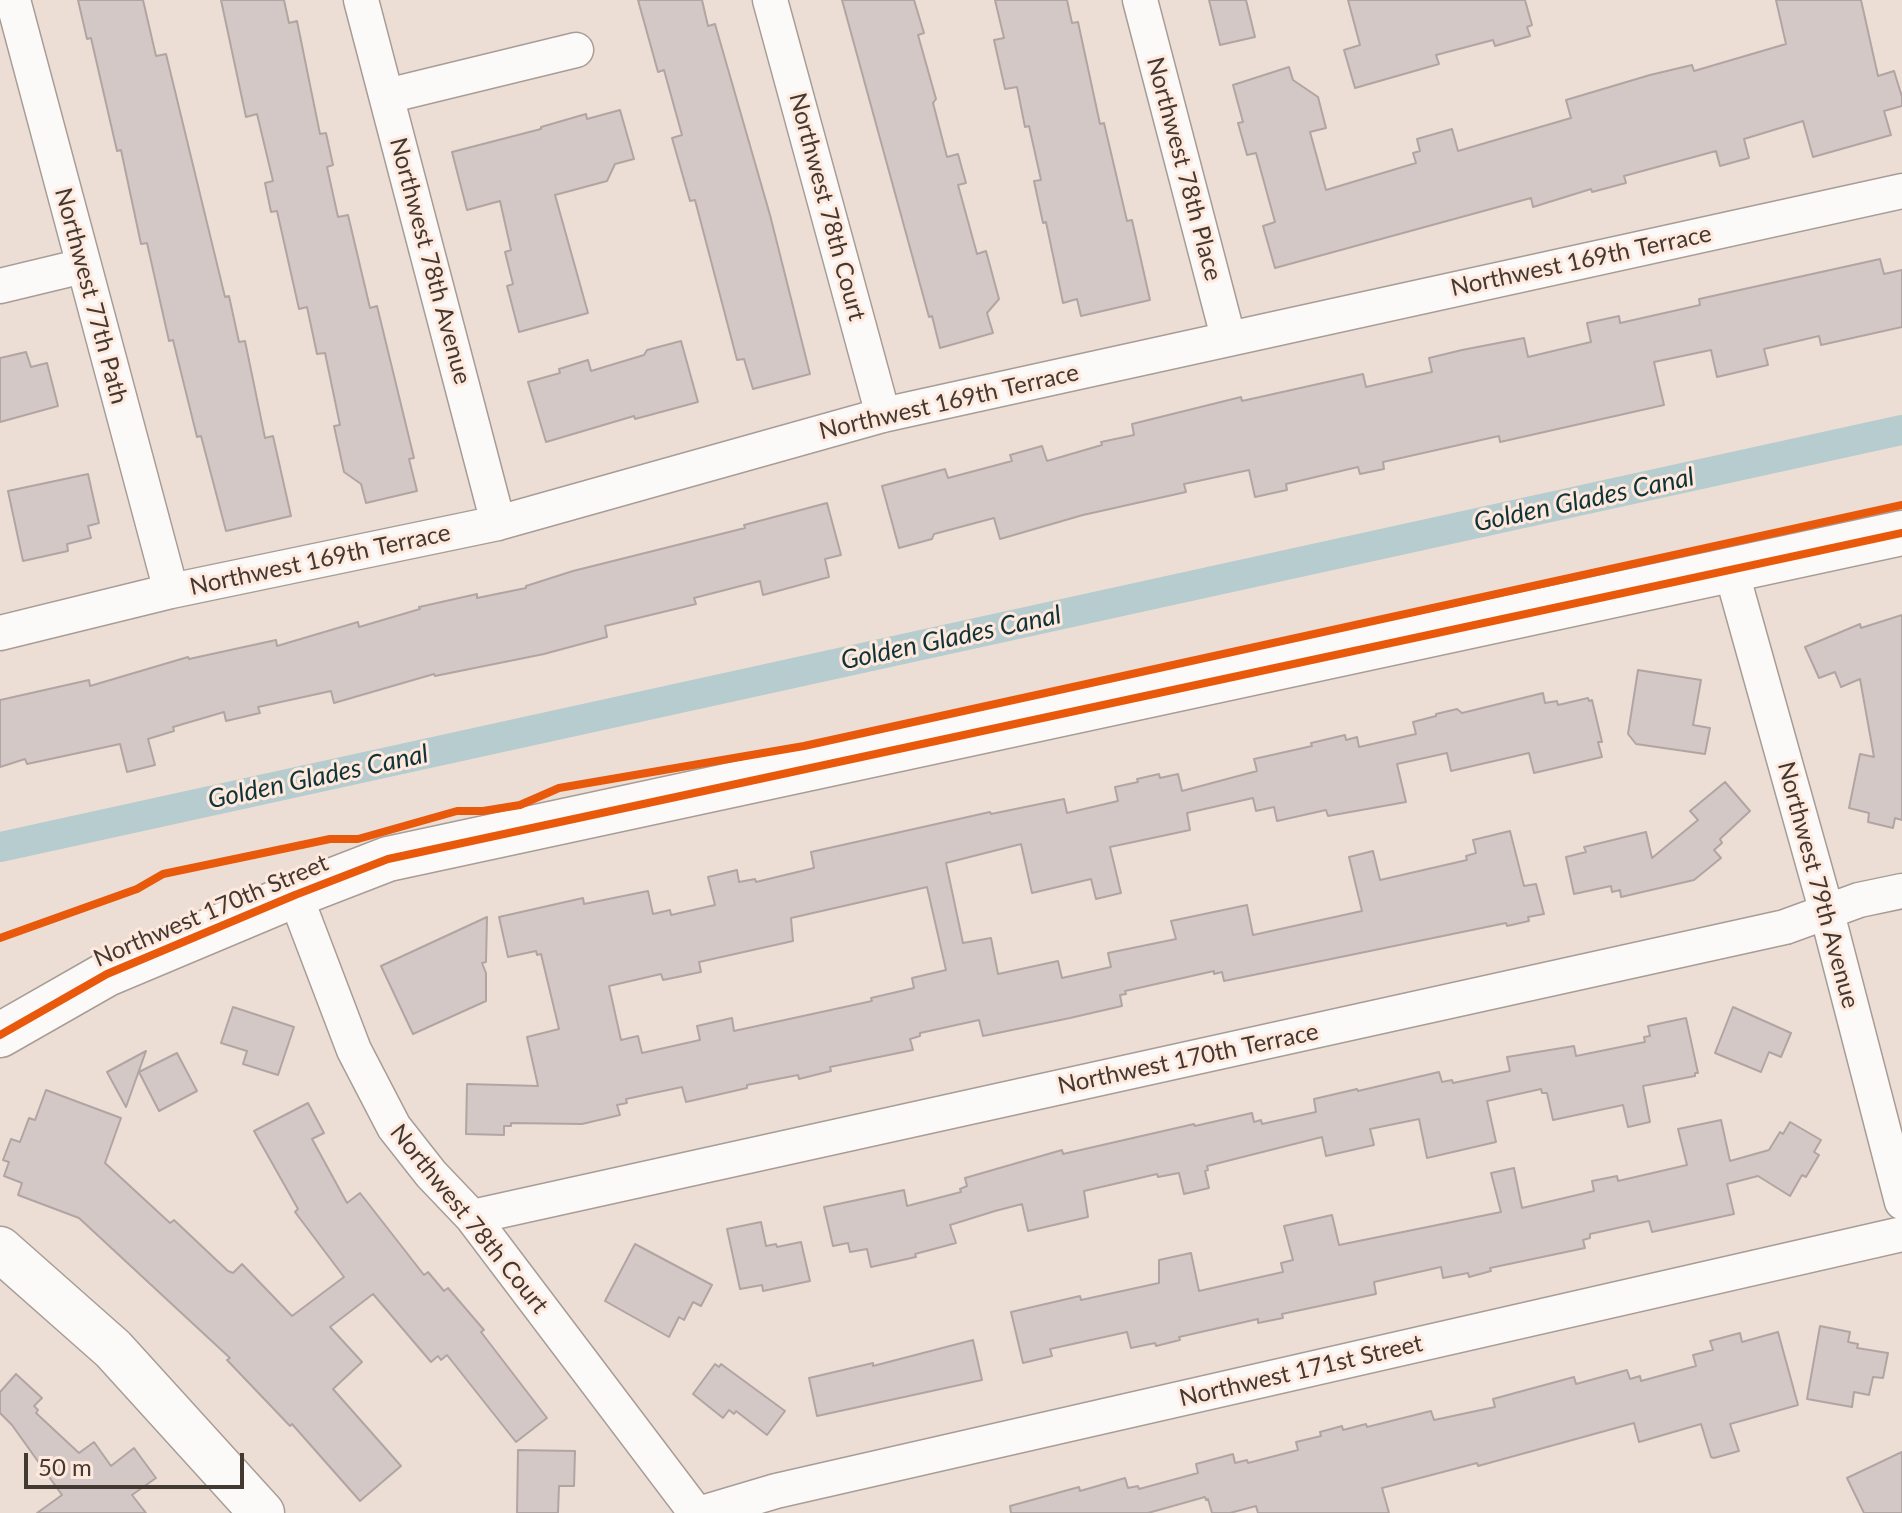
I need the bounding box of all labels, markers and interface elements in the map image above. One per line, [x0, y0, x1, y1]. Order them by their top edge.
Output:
street label: Northwest 78th Place [1140, 54, 1228, 284]
street label: Northwest 78th Court [783, 90, 871, 324]
street label: Northwest 78th Avenue [383, 135, 477, 387]
street label: Northwest 77th Path [48, 185, 134, 407]
street label: Northwest 169th Terrace [1448, 219, 1714, 303]
street label: Northwest 169th Terrace [816, 358, 1082, 446]
water label: Golden Glades Canal [1471, 461, 1697, 539]
street label: Northwest 169th Terrace [187, 518, 453, 602]
water label: Golden Glades Canal [838, 599, 1064, 677]
water label: Golden Glades Canal [205, 738, 431, 816]
street label: Northwest 79th Avenue [1771, 759, 1865, 1011]
street label: Northwest 170th Street [89, 849, 333, 973]
street label: Northwest 170th Terrace [1055, 1017, 1321, 1101]
street label: Northwest 78th Court [384, 1119, 554, 1319]
street label: Northwest 171st Street [1177, 1329, 1425, 1413]
scale bar [28, 1437, 248, 1487]
text: 50 m [38, 1452, 92, 1481]

